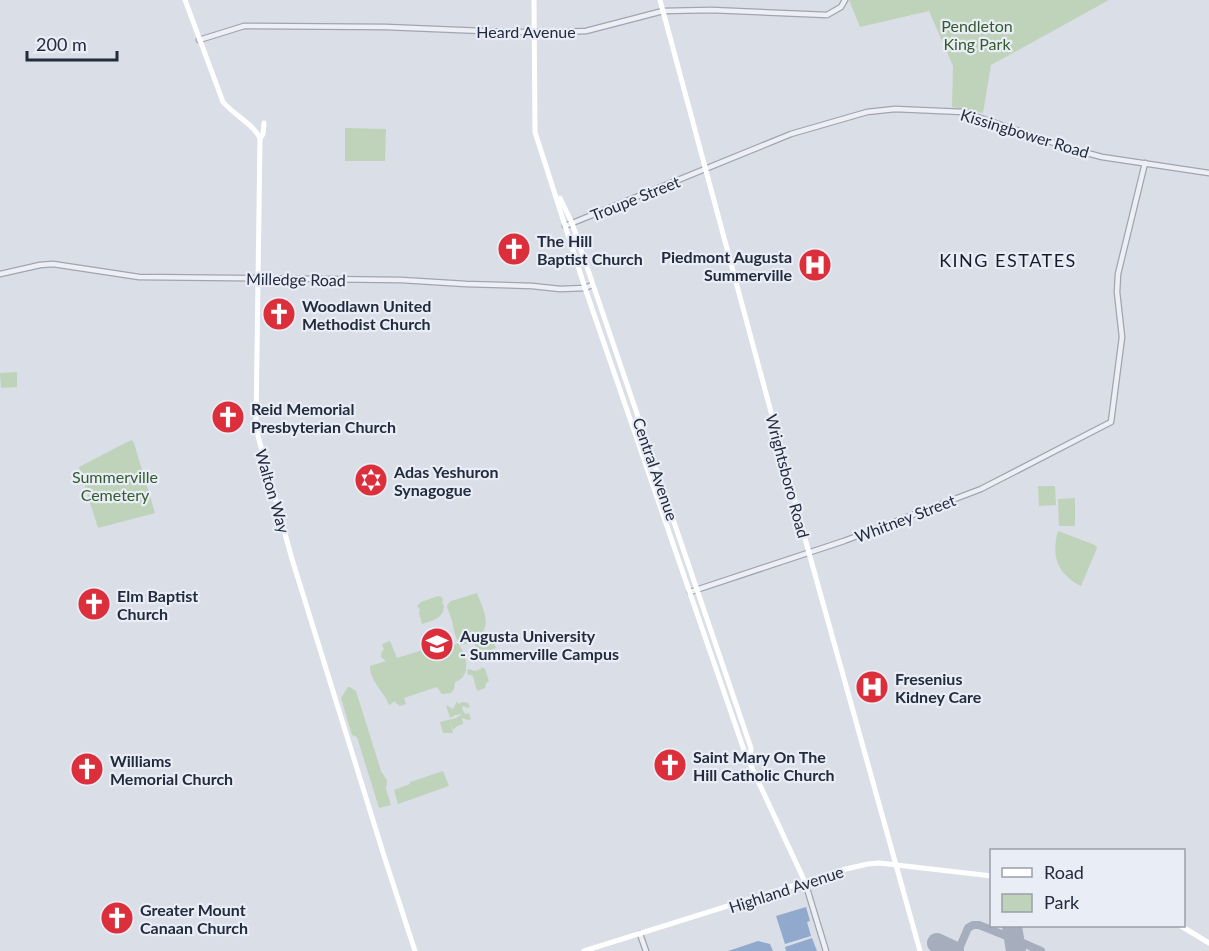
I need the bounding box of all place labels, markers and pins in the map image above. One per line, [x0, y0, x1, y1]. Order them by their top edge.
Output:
church icon: The Hill Baptist Church [496, 231, 532, 267]
place label: The Hill Baptist Church [537, 231, 643, 268]
place label: Piedmont Augusta Summerville [661, 247, 792, 284]
hospital icon: Piedmont Augusta Summerville [797, 247, 833, 283]
church icon: Woodlawn United Methodist Church [261, 296, 297, 332]
place label: Woodlawn United Methodist Church [302, 296, 431, 333]
church icon: Reid Memorial Presbyterian Church [210, 399, 246, 435]
place label: Reid Memorial Presbyterian Church [251, 399, 396, 436]
synagogue icon: Adas Yeshuron Synagogue [353, 462, 389, 498]
place label: Adas Yeshuron Synagogue [393, 462, 499, 499]
church icon: Elm Baptist Church [76, 586, 112, 622]
place label: Elm Baptist Church [117, 586, 198, 623]
school or university icon: Augusta University - Summerville Campus [419, 626, 455, 662]
place label: Augusta University - Summerville Campus [459, 626, 619, 663]
hospital icon: Fresenius Kidney Care [854, 669, 890, 705]
place label: Fresenius Kidney Care [895, 669, 982, 706]
church icon: Saint Mary On The Hill Catholic Church [652, 747, 688, 783]
place label: Saint Mary On The Hill Catholic Church [693, 747, 835, 784]
church icon: Williams Memorial Church [69, 751, 105, 787]
place label: Williams Memorial Church [110, 751, 233, 788]
church icon: Greater Mount Canaan Church [99, 900, 135, 936]
place label: Greater Mount Canaan Church [140, 900, 248, 937]

